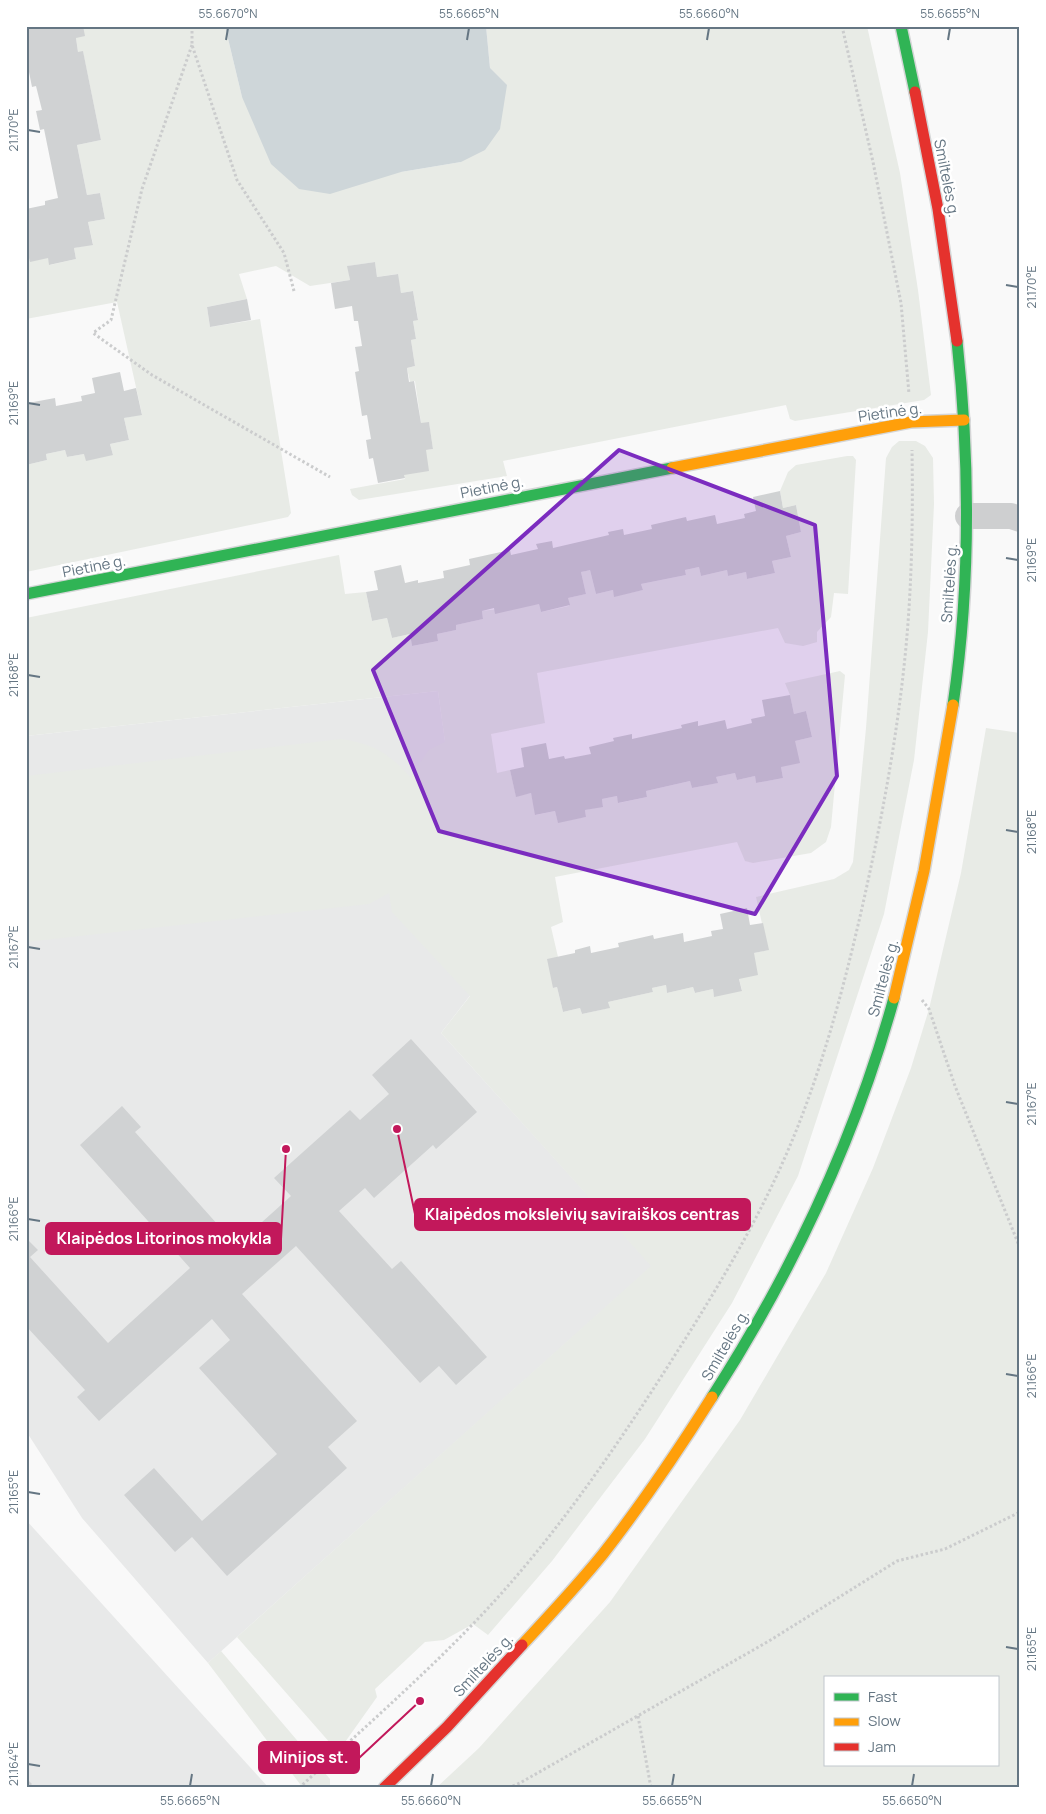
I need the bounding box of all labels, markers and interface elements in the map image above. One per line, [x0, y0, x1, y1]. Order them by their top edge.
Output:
text: 55.6670°N [199, 5, 257, 22]
text: 55.6665°N [439, 5, 499, 22]
text: 55.6660°N [679, 5, 739, 22]
text: 55.6655°N [920, 5, 980, 22]
text: 21.170°E [5, 108, 22, 151]
street label: Smiltelės g. [929, 137, 965, 219]
text: 21.170°E [1023, 265, 1040, 308]
text: 21.169°E [5, 381, 22, 425]
street label: Pietinė g. [857, 397, 923, 427]
street label: Pietinė g. [458, 471, 526, 503]
text: 21.169°E [1023, 538, 1040, 582]
street label: Smiltelės g. [936, 543, 962, 623]
street label: Pietinė g. [60, 550, 128, 582]
text: 21.168°E [5, 653, 22, 697]
text: 21.168°E [1023, 810, 1040, 854]
text: 21.167°E [5, 925, 22, 969]
street label: Smiltelės g. [863, 937, 903, 1019]
text: 21.167°E [1023, 1082, 1040, 1126]
text: 21.166°E [5, 1197, 22, 1241]
callout: Klaipėdos moksleivių saviraiškos centras [415, 1199, 750, 1230]
text: Klaipėdos moksleivių saviraiškos centras [425, 1203, 740, 1225]
callout: Klaipėdos Litorinos mokykla [46, 1223, 281, 1254]
text: Klaipėdos Litorinos mokykla [56, 1227, 272, 1249]
street label: Smiltelės g. [696, 1305, 754, 1385]
text: 21.166°E [1023, 1354, 1040, 1398]
text: 21.165°E [5, 1470, 22, 1514]
text: 21.165°E [1023, 1627, 1040, 1671]
street label: Smiltelės g. [448, 1629, 518, 1701]
legend [824, 1676, 998, 1766]
text: Fast [868, 1686, 897, 1707]
text: Slow [868, 1710, 901, 1731]
text: Jam [868, 1736, 896, 1757]
text: 21.164°E [5, 1742, 22, 1786]
callout: Minijos st. [259, 1742, 359, 1773]
text: Minijos st. [269, 1746, 349, 1768]
text: 55.6665°N [160, 1792, 220, 1809]
text: 55.6660°N [401, 1792, 461, 1809]
text: 55.6655°N [642, 1792, 702, 1809]
text: 55.6650°N [882, 1792, 942, 1809]

